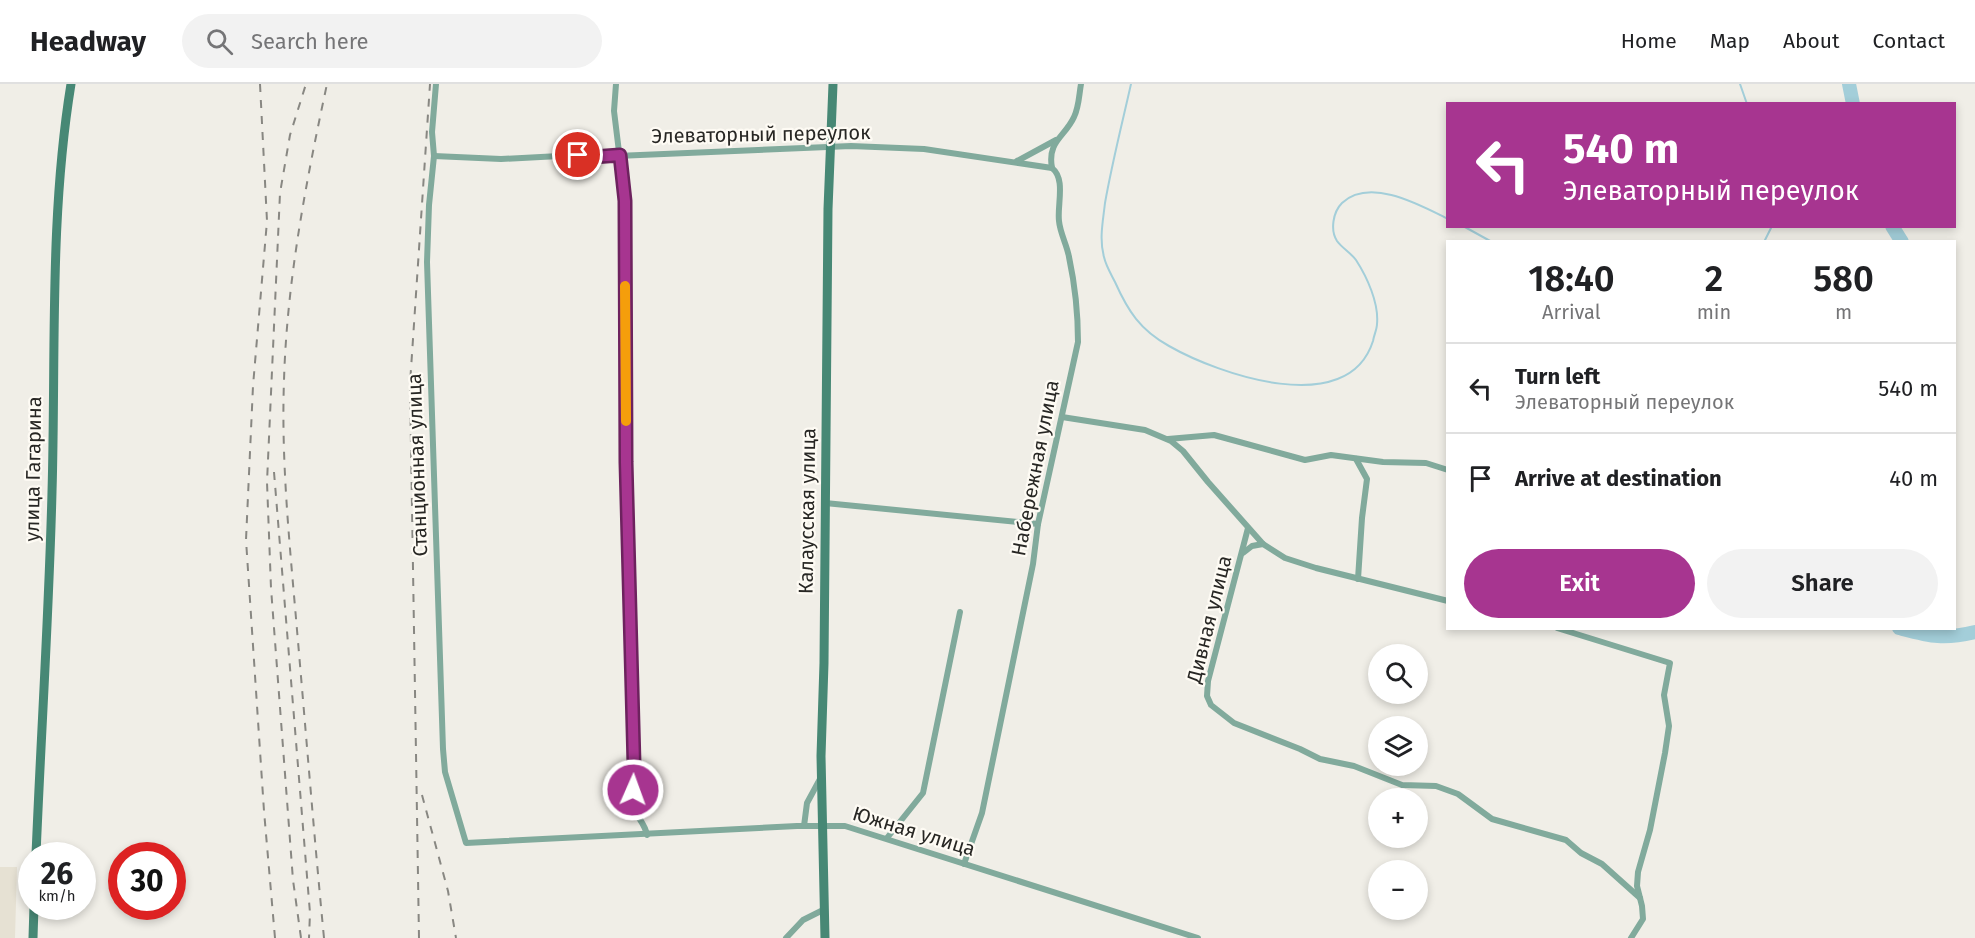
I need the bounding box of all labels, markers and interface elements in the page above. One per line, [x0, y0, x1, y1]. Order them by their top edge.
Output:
search box [182, 14, 602, 68]
text: Headway [30, 25, 146, 58]
icon: search [203, 25, 236, 58]
text: Search here [251, 28, 369, 55]
text: Home [1621, 28, 1677, 54]
text: Map [1710, 28, 1750, 54]
text: About [1783, 28, 1840, 54]
text: Contact [1873, 28, 1945, 54]
street label: Элеваторный переулок [651, 120, 871, 148]
text: 540 m [1563, 124, 1679, 174]
icon: left [1464, 126, 1542, 204]
pin [552, 129, 603, 180]
icon: arrive [561, 138, 594, 171]
text: Элеваторный переулок [1563, 175, 1859, 207]
text: 18:40 [1528, 257, 1615, 301]
text: 2 [1705, 257, 1723, 301]
text: 580 [1813, 257, 1874, 301]
text: Arrival [1542, 300, 1601, 324]
text: min [1697, 300, 1731, 324]
text: m [1835, 300, 1852, 324]
text: Turn left [1515, 363, 1600, 390]
icon: left [1464, 372, 1497, 405]
street label: Станционная улица [402, 373, 432, 557]
text: 540 m [1878, 375, 1938, 402]
street label: Набережная улица [1006, 378, 1064, 558]
text: Элеваторный переулок [1515, 390, 1734, 414]
street label: улица Гагарина [20, 396, 46, 542]
street label: Калаусская улица [794, 428, 820, 594]
icon: arrive [1464, 462, 1497, 495]
text: Arrive at destination [1515, 465, 1722, 492]
text: 40 m [1889, 465, 1938, 492]
button: Exit [1464, 549, 1695, 618]
button: Share [1707, 549, 1938, 618]
street label: Дивная улица [1181, 553, 1236, 686]
map controls [1368, 644, 1428, 920]
button: search [1368, 644, 1428, 704]
button: layers [1368, 716, 1428, 776]
position arrow [601, 758, 665, 822]
button: + [1368, 788, 1428, 848]
street label: Южная улица [850, 801, 978, 861]
speed limit sign: 30 [108, 842, 186, 920]
text: 26 [41, 856, 73, 892]
button: − [1368, 860, 1428, 920]
text: km/h [38, 887, 76, 905]

